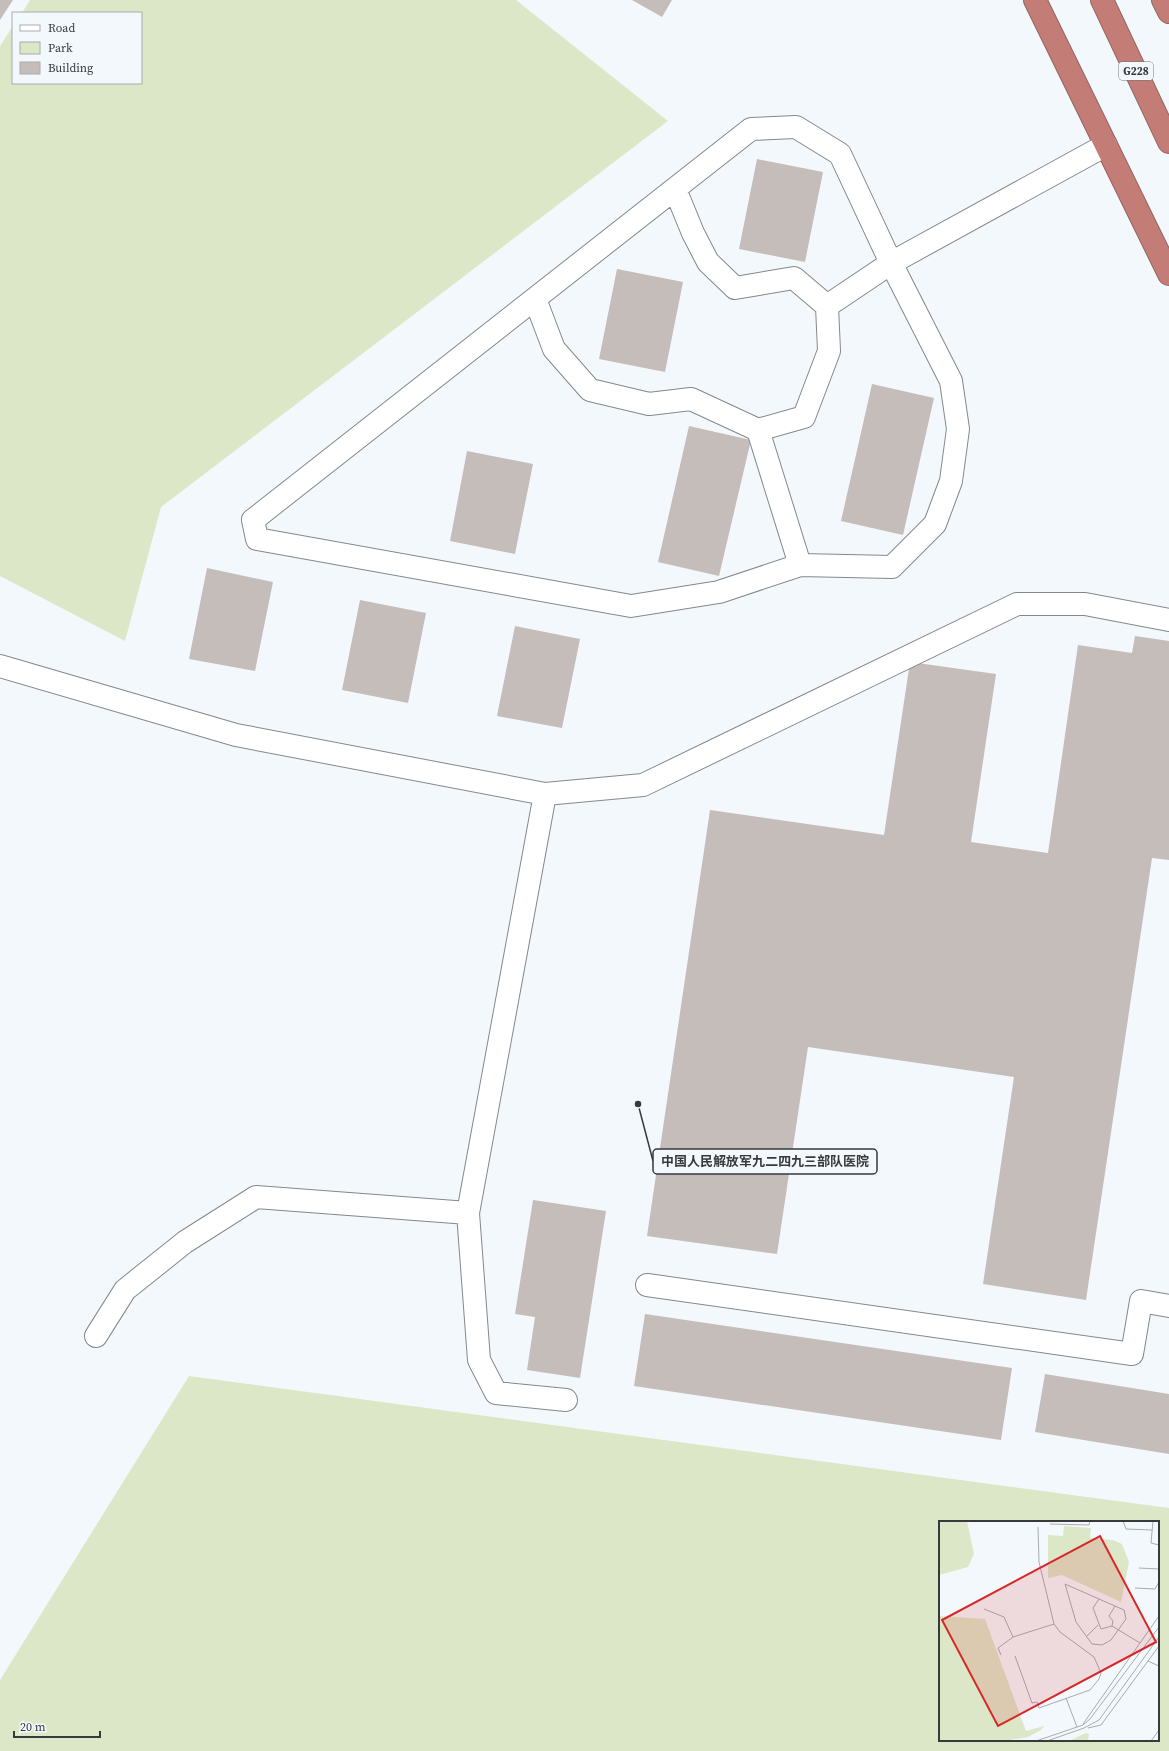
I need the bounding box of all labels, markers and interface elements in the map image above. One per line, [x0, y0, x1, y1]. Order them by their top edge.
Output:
legend [12, 12, 142, 84]
text: Road [48, 20, 75, 36]
text: Park [48, 40, 73, 56]
text: Building [48, 60, 93, 76]
road number: G228 [1119, 62, 1153, 80]
callout: 中国人民解放军九二四九三部队医院 [653, 1149, 877, 1174]
text: 中国人民解放军九二四九三部队医院 [661, 1153, 869, 1170]
inset map [939, 1521, 1159, 1741]
scale bar [14, 1713, 100, 1739]
text: 20 m [20, 1719, 46, 1735]

